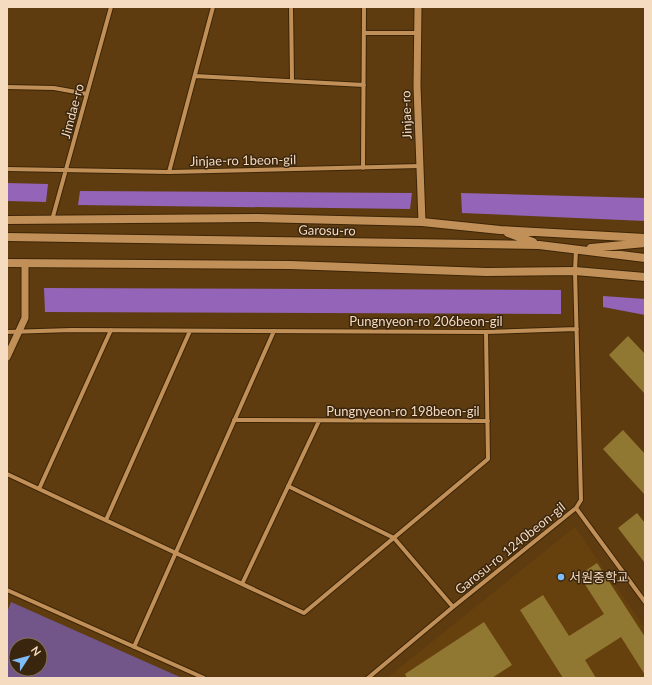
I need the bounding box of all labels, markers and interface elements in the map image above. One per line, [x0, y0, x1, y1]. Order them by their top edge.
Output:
street label: Jimdae-ro [57, 82, 87, 140]
street label: Jinjae-ro [397, 90, 415, 140]
street label: Jinjae-ro 1beon-gil [190, 151, 296, 169]
street label: Garosu-ro [298, 222, 356, 238]
street label: Pungnyeon-ro 206beon-gil [349, 313, 503, 329]
street label: Pungnyeon-ro 198beon-gil [326, 403, 480, 419]
street label: Garosu-ro 1240beon-gil [452, 499, 568, 597]
place label: 서원중학교 [569, 569, 629, 585]
marker: 서원중학교 [556, 572, 566, 582]
north arrow [8, 637, 48, 677]
text: N [29, 644, 44, 658]

